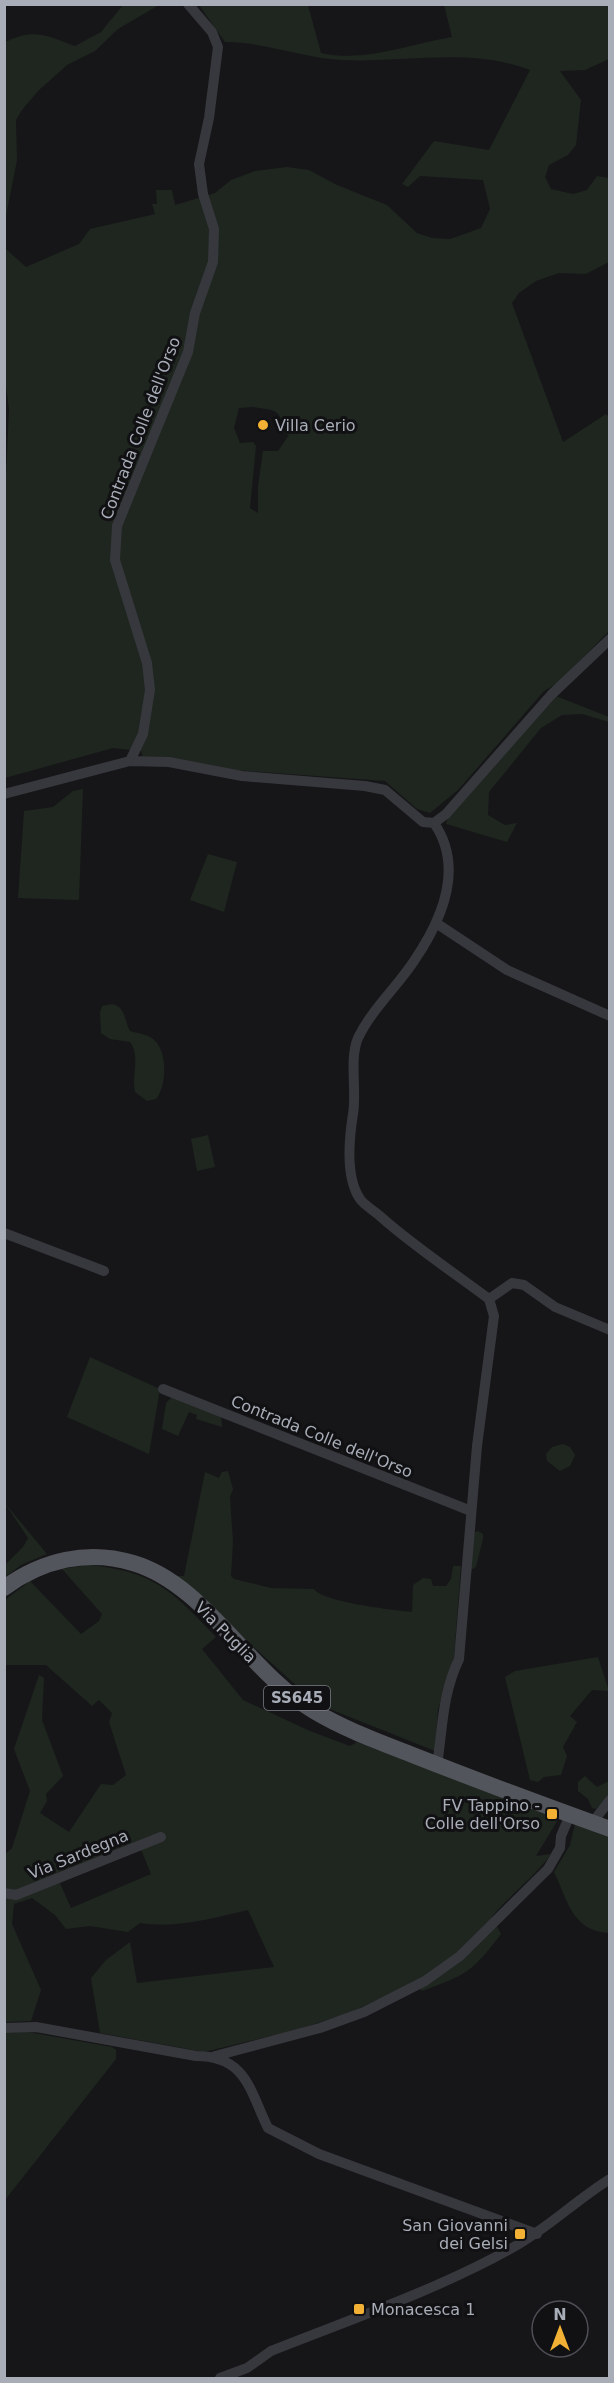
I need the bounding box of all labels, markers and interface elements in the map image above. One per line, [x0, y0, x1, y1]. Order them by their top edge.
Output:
street label: Contrada Colle dell'Orso [97, 334, 184, 522]
place label: Villa Cerio [275, 416, 356, 435]
marker: Villa Cerio [256, 418, 270, 432]
street label: Contrada Colle dell'Orso [228, 1391, 415, 1482]
street label: Via Puglia [191, 1598, 260, 1667]
road number: SS645 [264, 1686, 330, 1710]
place label: FV Tappino - Colle dell'Orso [425, 1796, 540, 1833]
marker: FV Tappino - Colle dell'Orso [545, 1807, 559, 1821]
street label: Via Sardegna [25, 1826, 131, 1883]
place label: San Giovanni dei Gelsi [402, 2216, 508, 2253]
marker: San Giovanni dei Gelsi [513, 2227, 527, 2241]
north arrow [530, 2299, 590, 2359]
place label: Monacesca 1 [371, 2300, 475, 2319]
marker: Monacesca 1 [352, 2302, 366, 2316]
text: N [553, 2305, 567, 2324]

